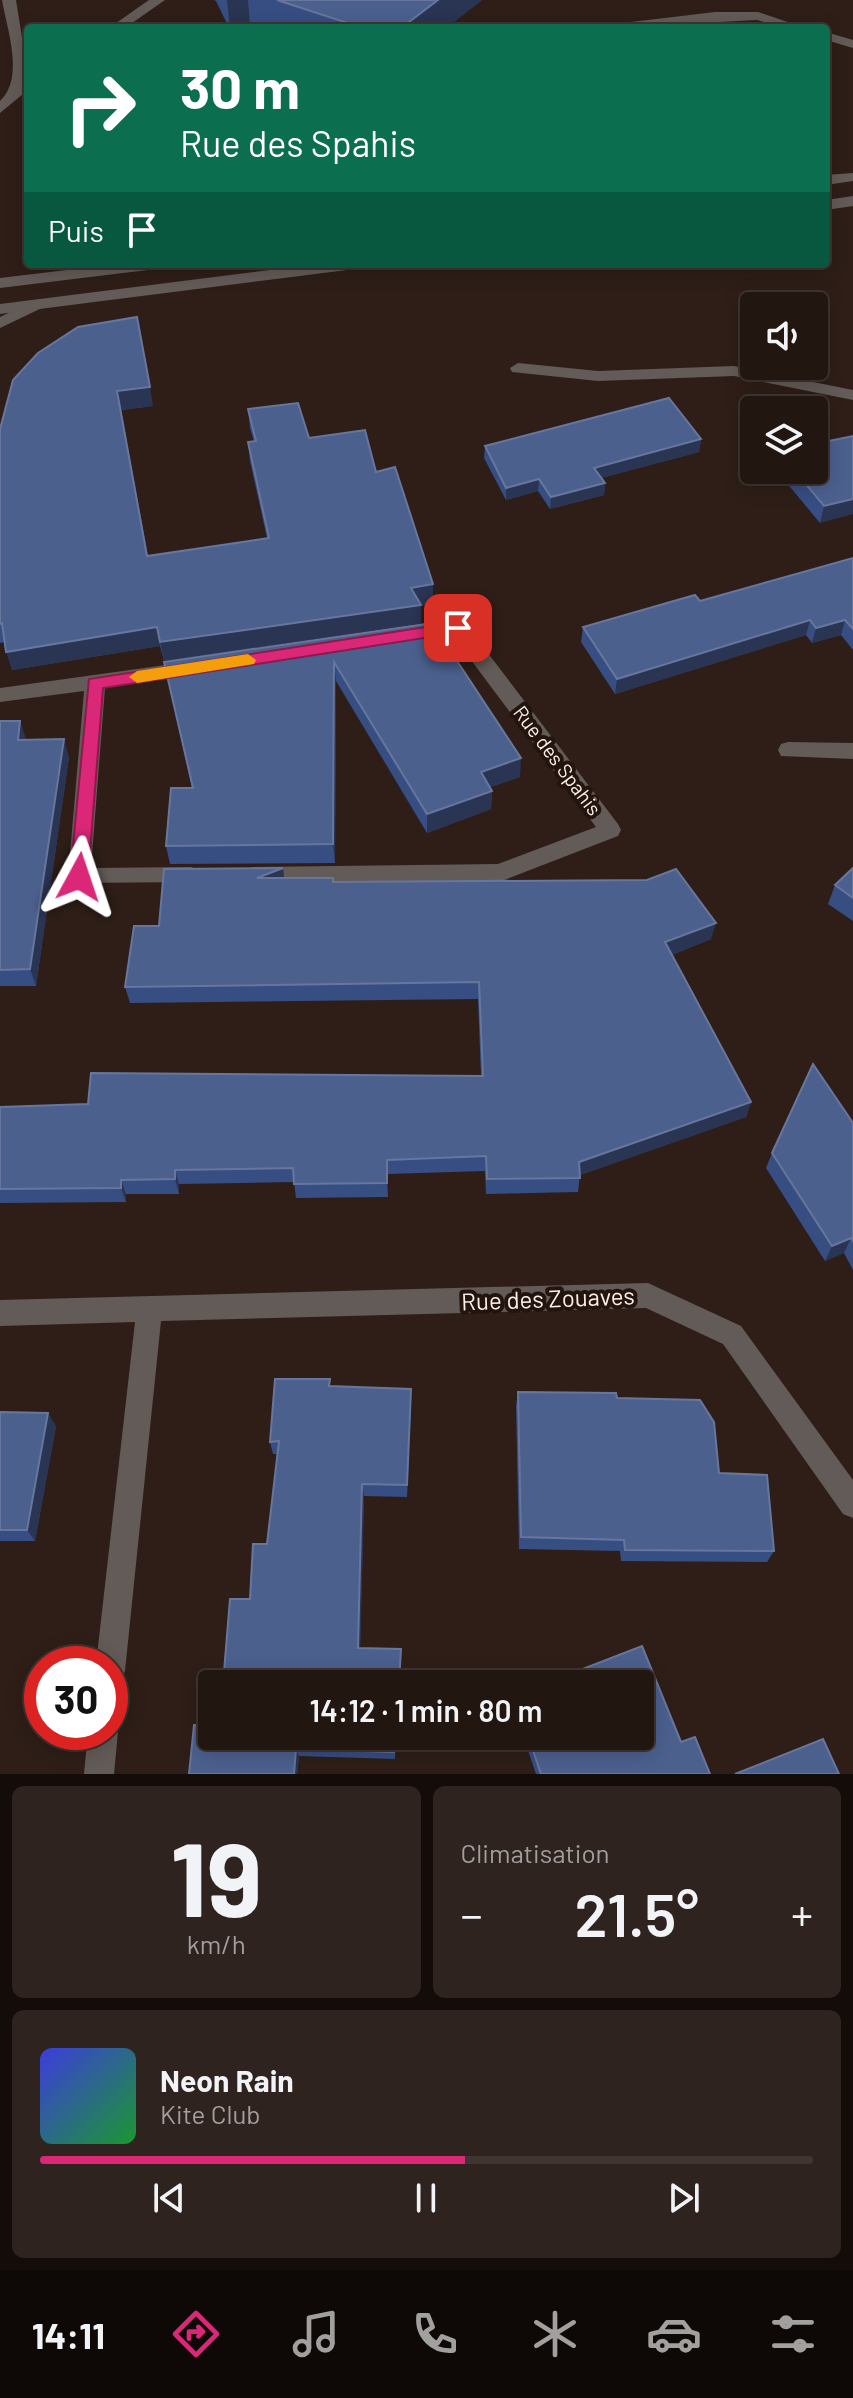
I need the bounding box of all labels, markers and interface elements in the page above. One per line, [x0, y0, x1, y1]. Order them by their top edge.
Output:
text: 30 m [180, 53, 300, 120]
icon: right [48, 56, 152, 160]
text: Rue des Spahis [180, 121, 416, 164]
icon: arrive [120, 208, 164, 252]
text: Puis [48, 212, 104, 248]
map controls [740, 292, 828, 484]
button: sound [740, 292, 828, 380]
button: layers [740, 396, 828, 484]
pin [424, 594, 492, 662]
icon: arrive [436, 606, 480, 650]
street label: Rue des Spahis [509, 700, 607, 820]
position arrow [37, 835, 121, 919]
street label: Rue des Zouaves [461, 1280, 635, 1316]
speed limit sign: 30 [24, 1646, 128, 1750]
text: 14:12 · 1 min · 80 m [310, 1692, 542, 1728]
text: 19 [170, 1813, 262, 1938]
text: Climatisation [461, 1837, 610, 1868]
text: 21.5° [574, 1877, 699, 1949]
text: − [461, 1887, 483, 1940]
text: + [791, 1887, 813, 1940]
text: km/h [187, 1928, 246, 1959]
text: Neon Rain [160, 2062, 294, 2098]
text: Kite Club [160, 2098, 261, 2129]
icon: previous [147, 2176, 191, 2220]
icon: pause [404, 2176, 448, 2220]
icon: next [662, 2176, 706, 2220]
icon: directions [168, 2306, 224, 2362]
icon: music [288, 2306, 344, 2362]
icon: phone [407, 2306, 463, 2362]
icon: climate [527, 2306, 583, 2362]
icon: car [646, 2306, 702, 2362]
icon: filters [765, 2306, 821, 2362]
text: 14:11 [32, 2313, 105, 2356]

